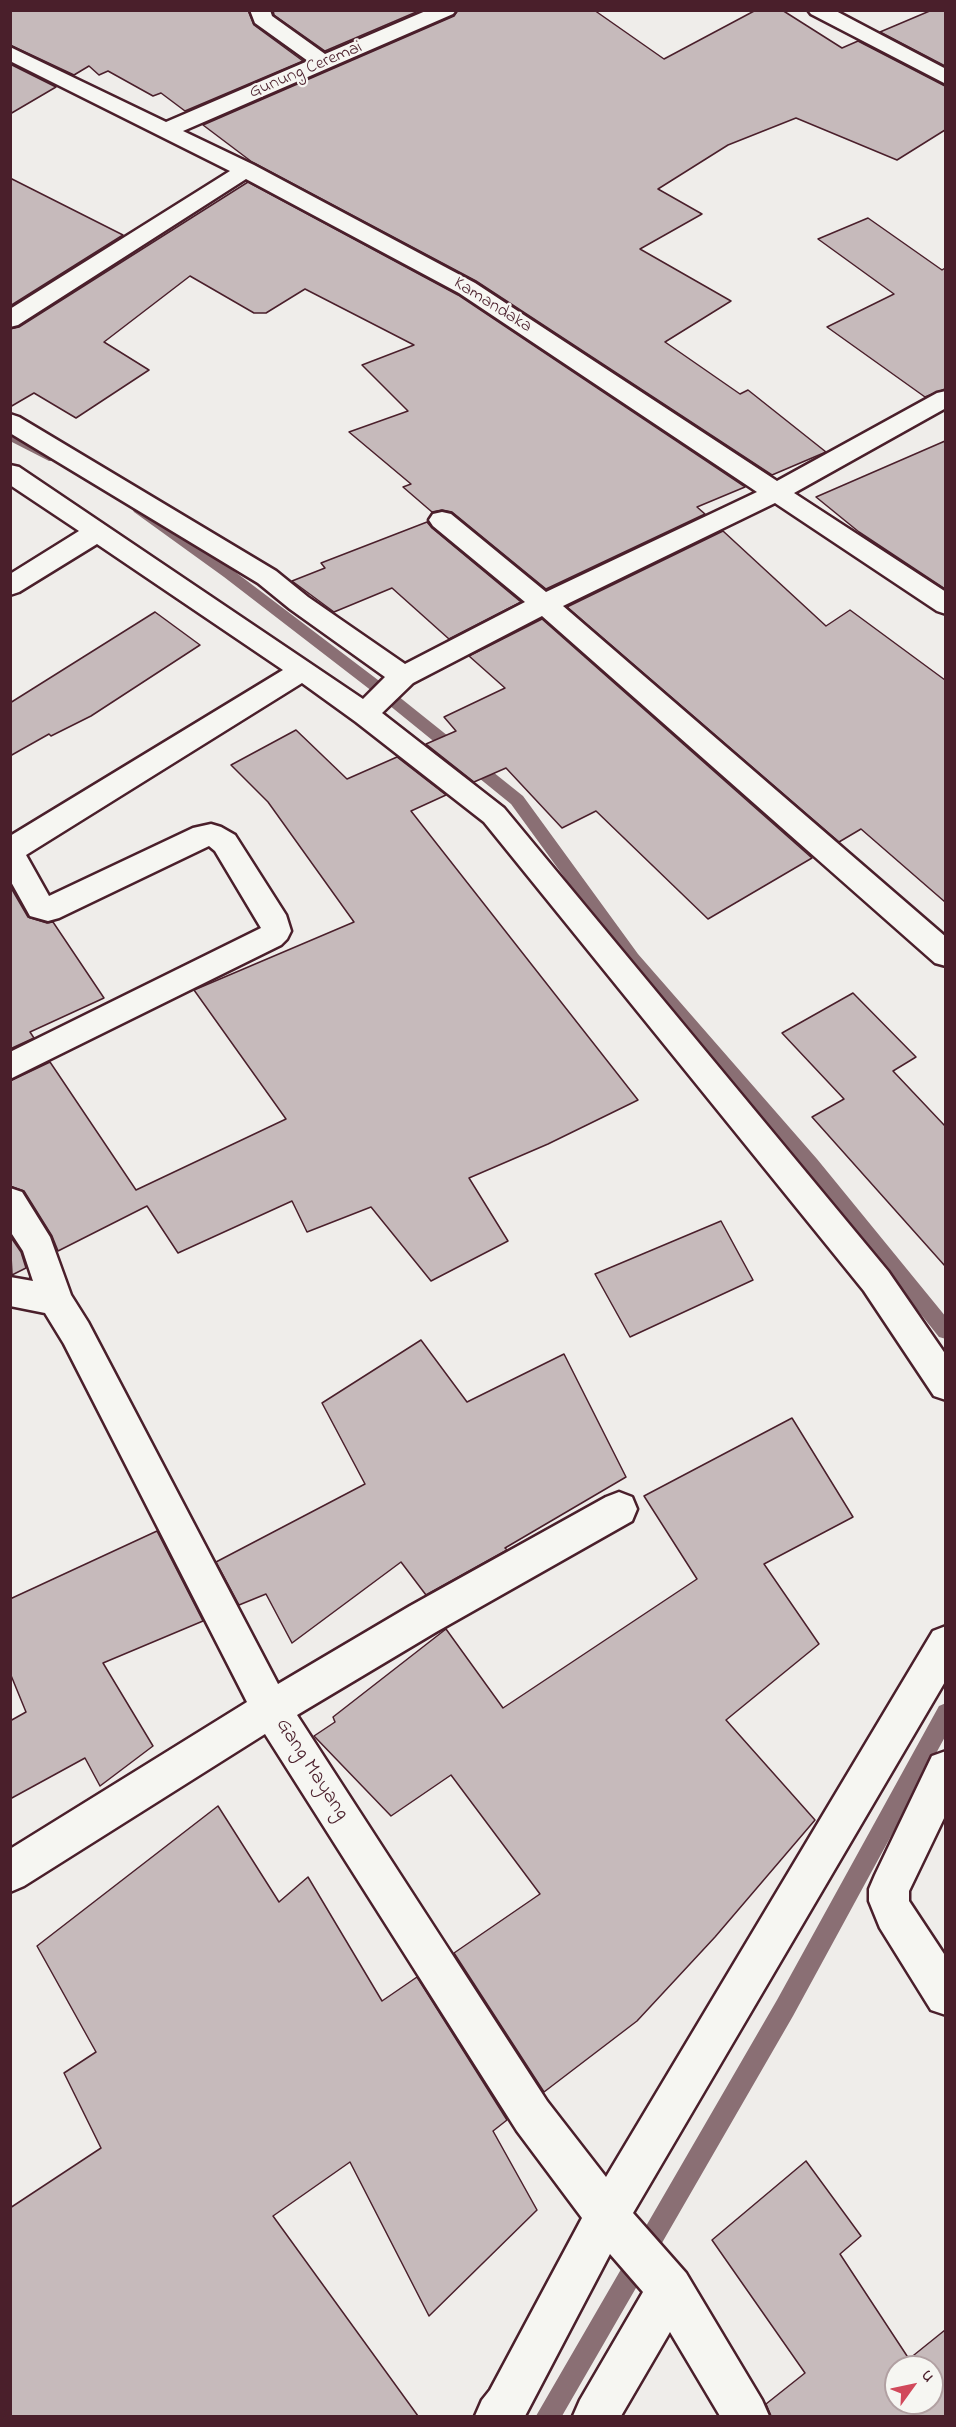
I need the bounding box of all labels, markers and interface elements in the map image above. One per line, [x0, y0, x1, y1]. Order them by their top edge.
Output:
street label: Gunung Ceremai [246, 37, 366, 105]
street label: Kamandaka [449, 273, 535, 339]
street label: Gang Mayang [269, 1714, 353, 1826]
north arrow [884, 2355, 944, 2415]
text: U [915, 2366, 940, 2387]

